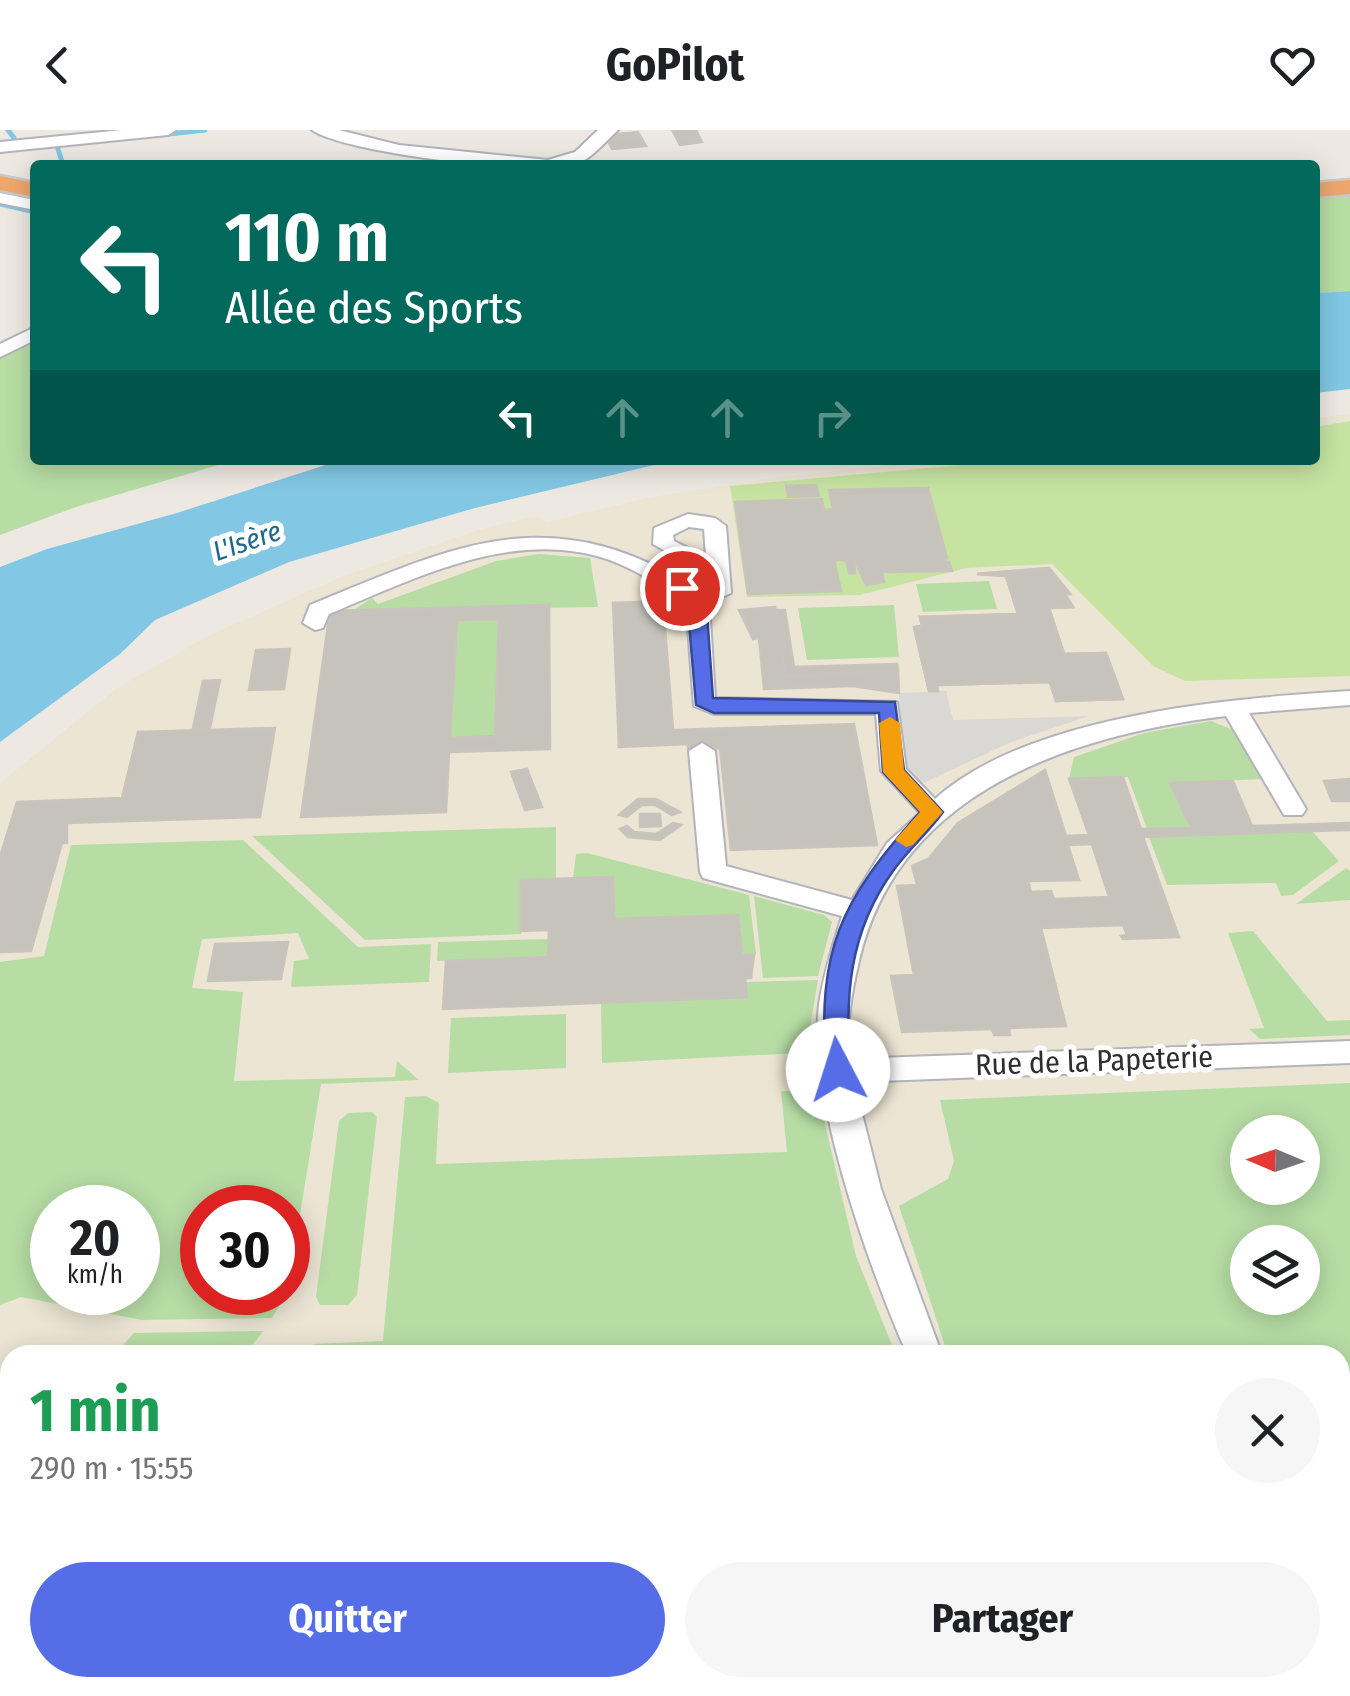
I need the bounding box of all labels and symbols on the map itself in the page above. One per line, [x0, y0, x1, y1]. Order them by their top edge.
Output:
water label: L'Isère [209, 514, 285, 568]
pin [640, 546, 725, 631]
position arrow [786, 1018, 890, 1122]
street label: Rue de la Papeterie [974, 1039, 1214, 1083]
north arrow [1230, 1115, 1320, 1205]
speed limit sign: 30 [180, 1185, 310, 1315]

